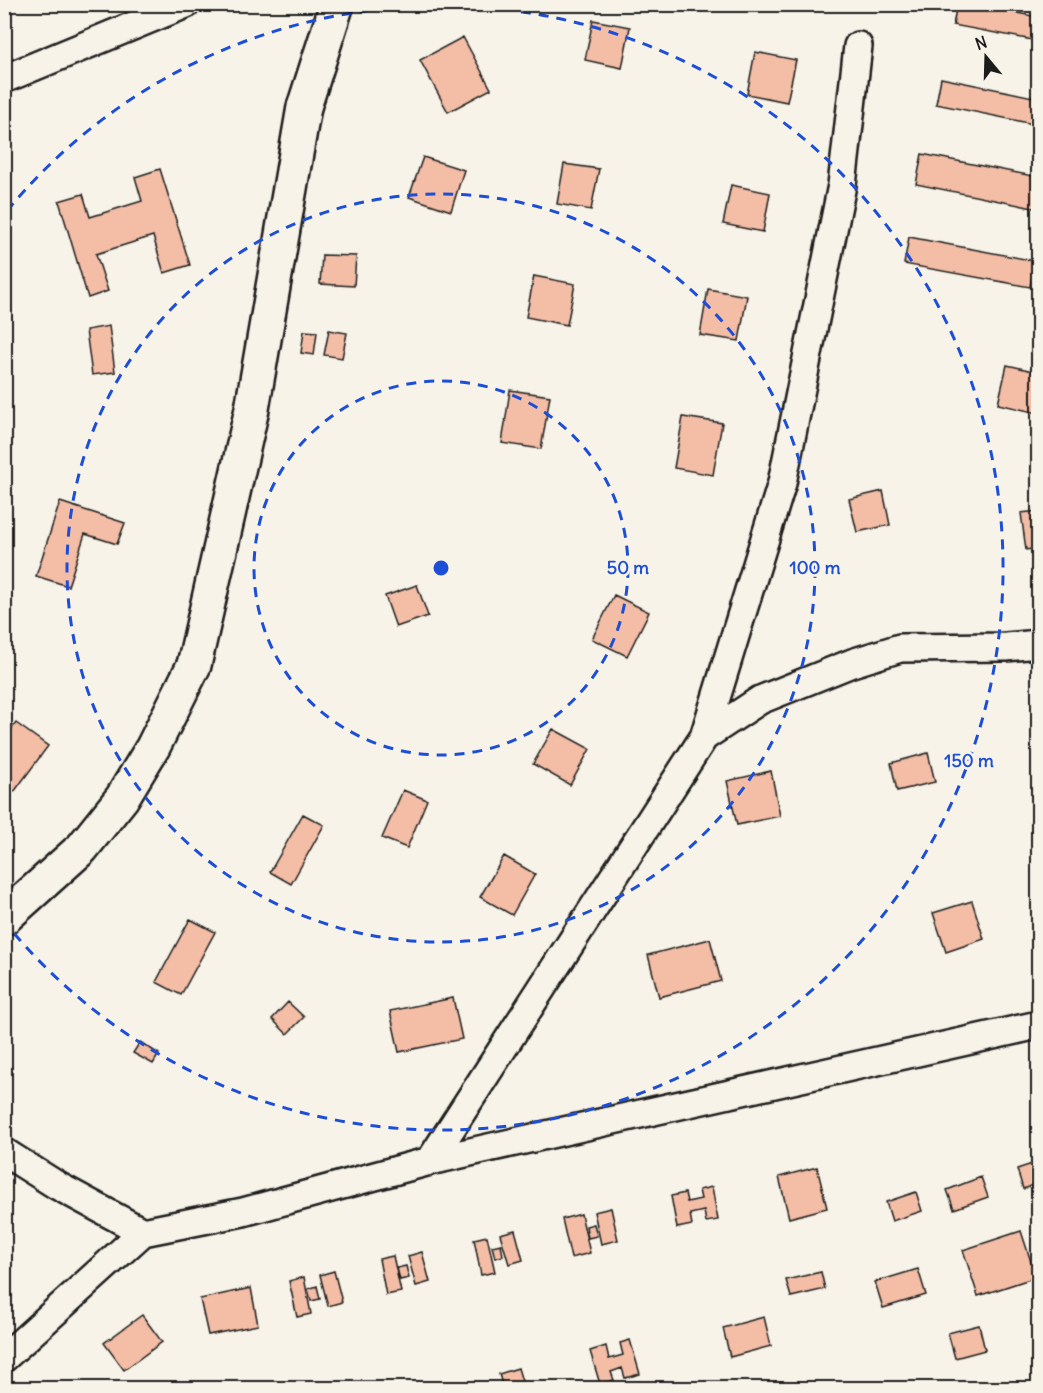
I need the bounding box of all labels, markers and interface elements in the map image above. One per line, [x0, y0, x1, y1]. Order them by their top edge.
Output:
north arrow [956, 27, 1016, 87]
text: N [973, 32, 990, 54]
text: 50 m [607, 556, 649, 579]
text: 100 m [790, 556, 841, 579]
centre of rings [431, 558, 451, 578]
text: 150 m [944, 749, 994, 772]

